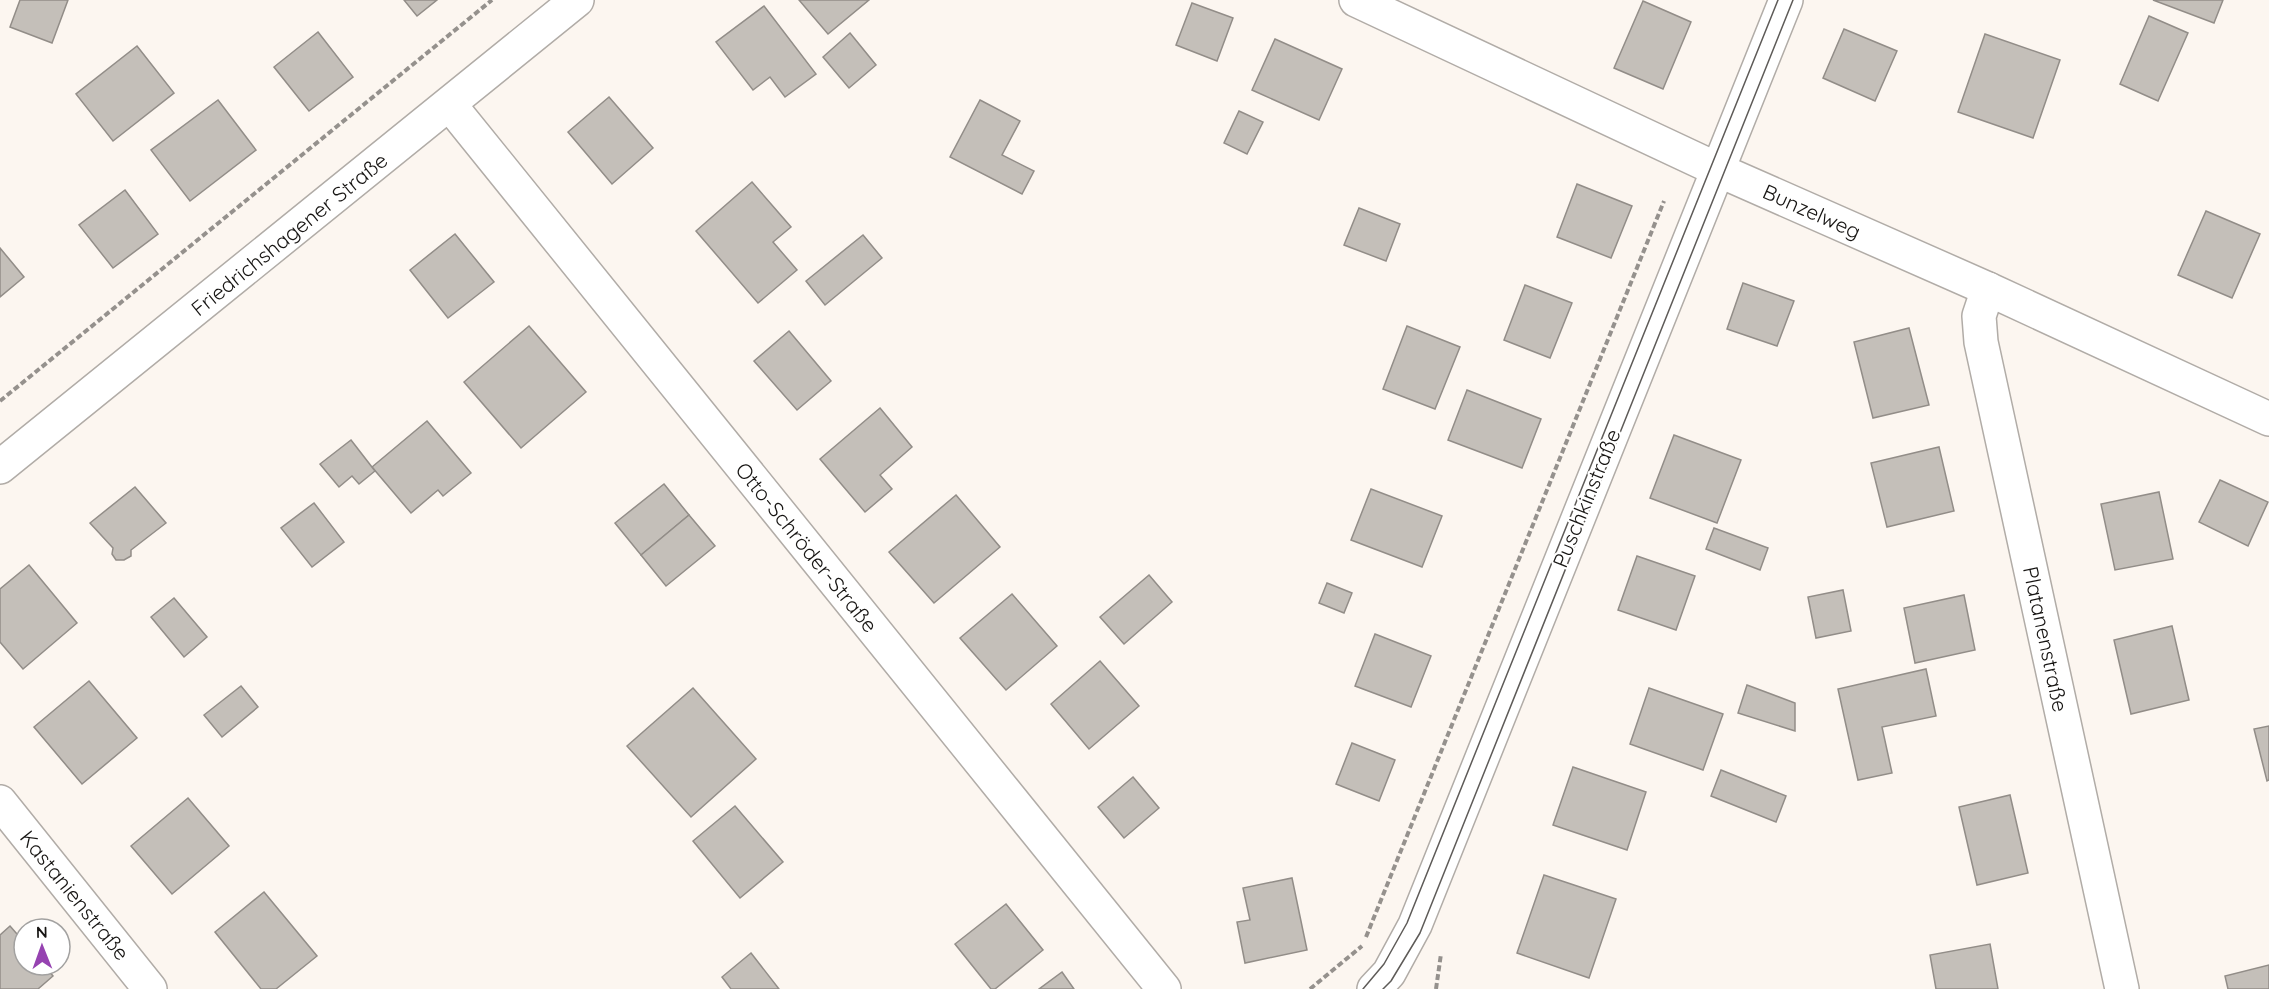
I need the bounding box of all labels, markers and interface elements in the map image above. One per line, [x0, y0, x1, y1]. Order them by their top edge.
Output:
street label: Friedrichshagener Straße [186, 147, 392, 321]
street label: Bunzelweg [1759, 178, 1865, 244]
street label: Puschkinstraße [1546, 425, 1626, 571]
street label: Otto-Schröder-Straße [730, 457, 884, 637]
street label: Platanenstraße [2018, 564, 2074, 714]
street label: Kastanienstraße [15, 825, 135, 965]
north arrow [12, 917, 72, 977]
text: N [36, 922, 48, 942]

